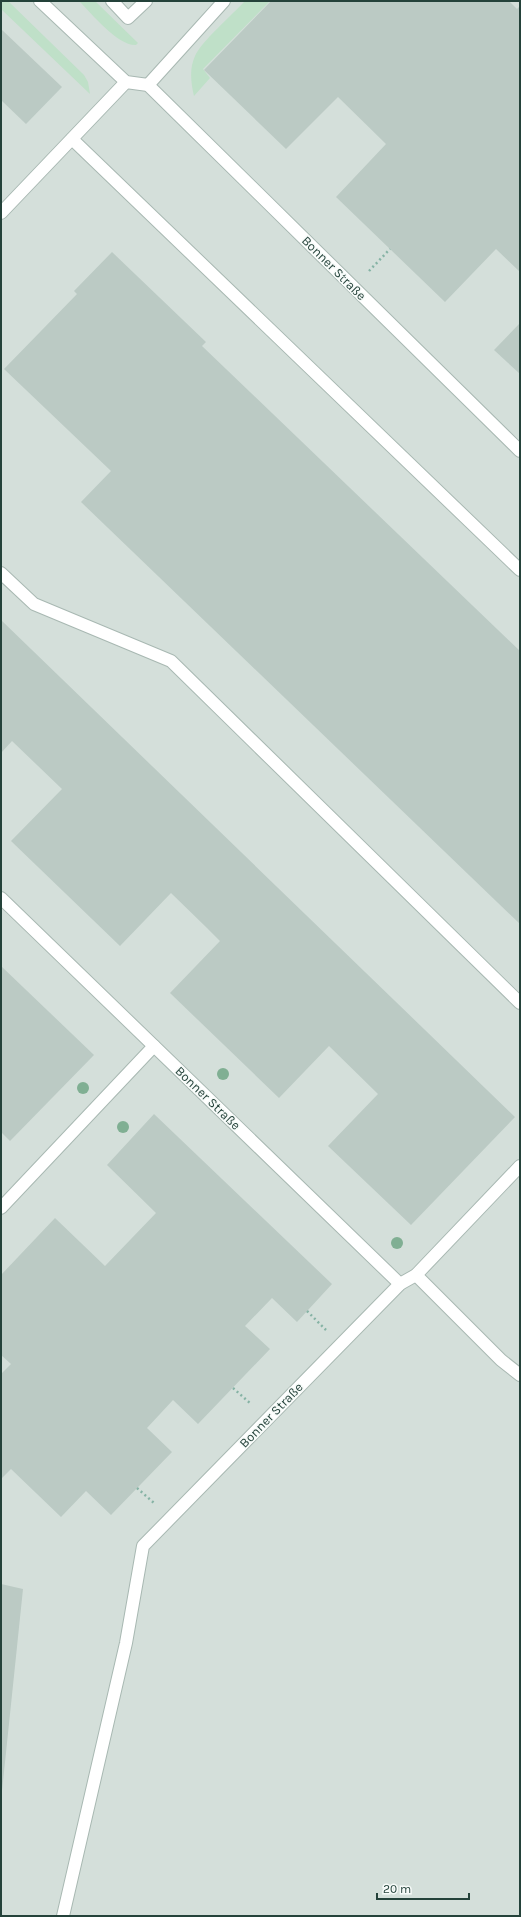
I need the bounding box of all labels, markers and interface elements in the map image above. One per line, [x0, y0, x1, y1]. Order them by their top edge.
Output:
street label: Bonner Straße [299, 233, 369, 303]
street label: Bonner Straße [172, 1063, 244, 1133]
street label: Bonner Straße [236, 1379, 306, 1451]
scale bar [377, 1875, 469, 1901]
text: 20 m [383, 1882, 411, 1896]

